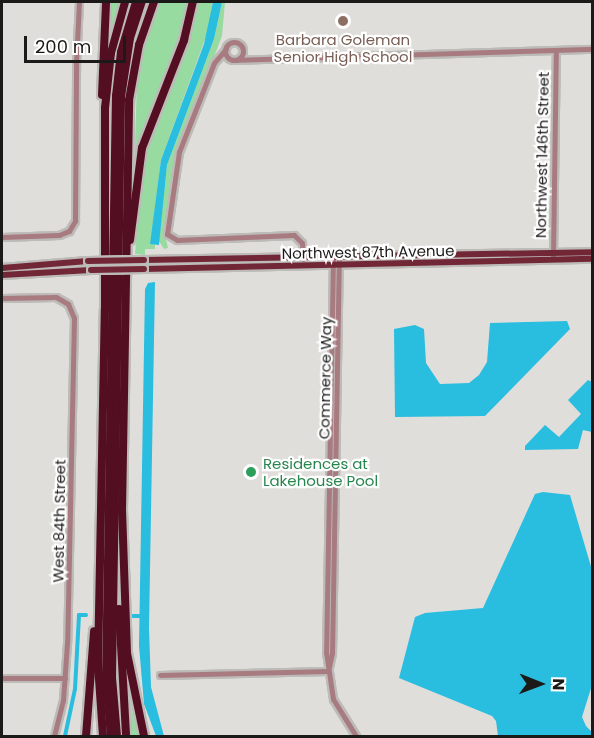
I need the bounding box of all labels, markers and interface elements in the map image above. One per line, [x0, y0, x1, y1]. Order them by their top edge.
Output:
marker: Barbara Goleman Senior High School [336, 14, 350, 28]
scale bar [27, 24, 129, 62]
place label: Barbara Goleman Senior High School [274, 30, 412, 65]
text: 200 m [35, 34, 91, 59]
street label: Northwest 146th Street [532, 72, 552, 238]
street label: Northwest 87th Avenue [281, 241, 455, 263]
street label: Commerce Way [315, 317, 335, 439]
place label: Residences at Lakehouse Pool [263, 454, 378, 489]
street label: West 84th Street [49, 459, 69, 583]
marker: Residences at Lakehouse Pool [244, 465, 258, 479]
north arrow [510, 654, 570, 714]
text: N [547, 678, 570, 691]

